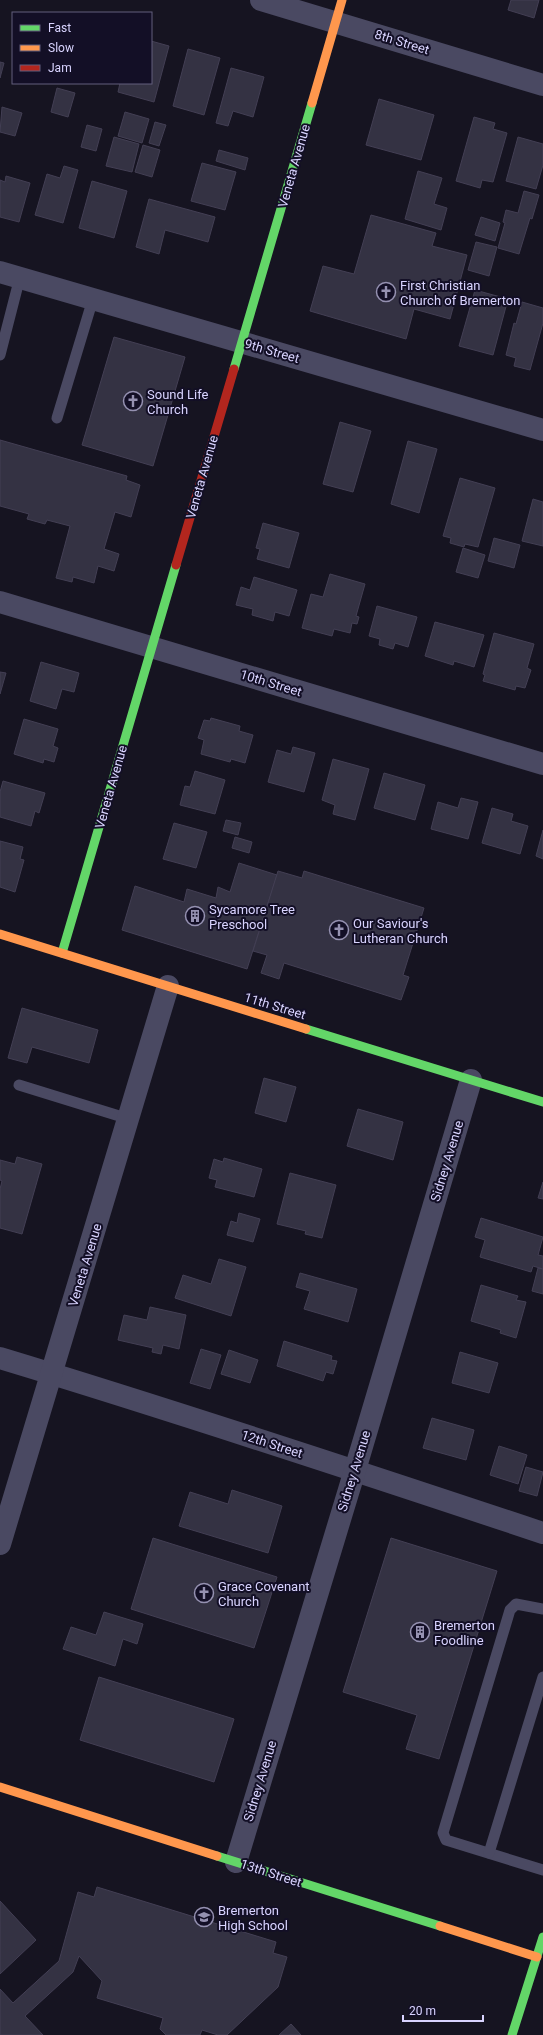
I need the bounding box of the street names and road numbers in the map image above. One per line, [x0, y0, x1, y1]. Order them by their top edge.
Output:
street label: 8th Street [373, 27, 431, 57]
street label: Veneta Avenue [275, 122, 313, 209]
street label: 9th Street [243, 336, 301, 366]
street label: Veneta Avenue [183, 433, 221, 520]
street label: 10th Street [238, 667, 304, 699]
street label: Veneta Avenue [92, 743, 130, 830]
street label: 11th Street [242, 990, 308, 1022]
street label: Sidney Avenue [428, 1119, 466, 1203]
street label: Veneta Avenue [65, 1222, 105, 1308]
street label: 12th Street [239, 1427, 305, 1461]
street label: Sidney Avenue [335, 1429, 373, 1513]
street label: Sidney Avenue [241, 1739, 279, 1823]
street label: 13th Street [238, 1856, 304, 1890]

